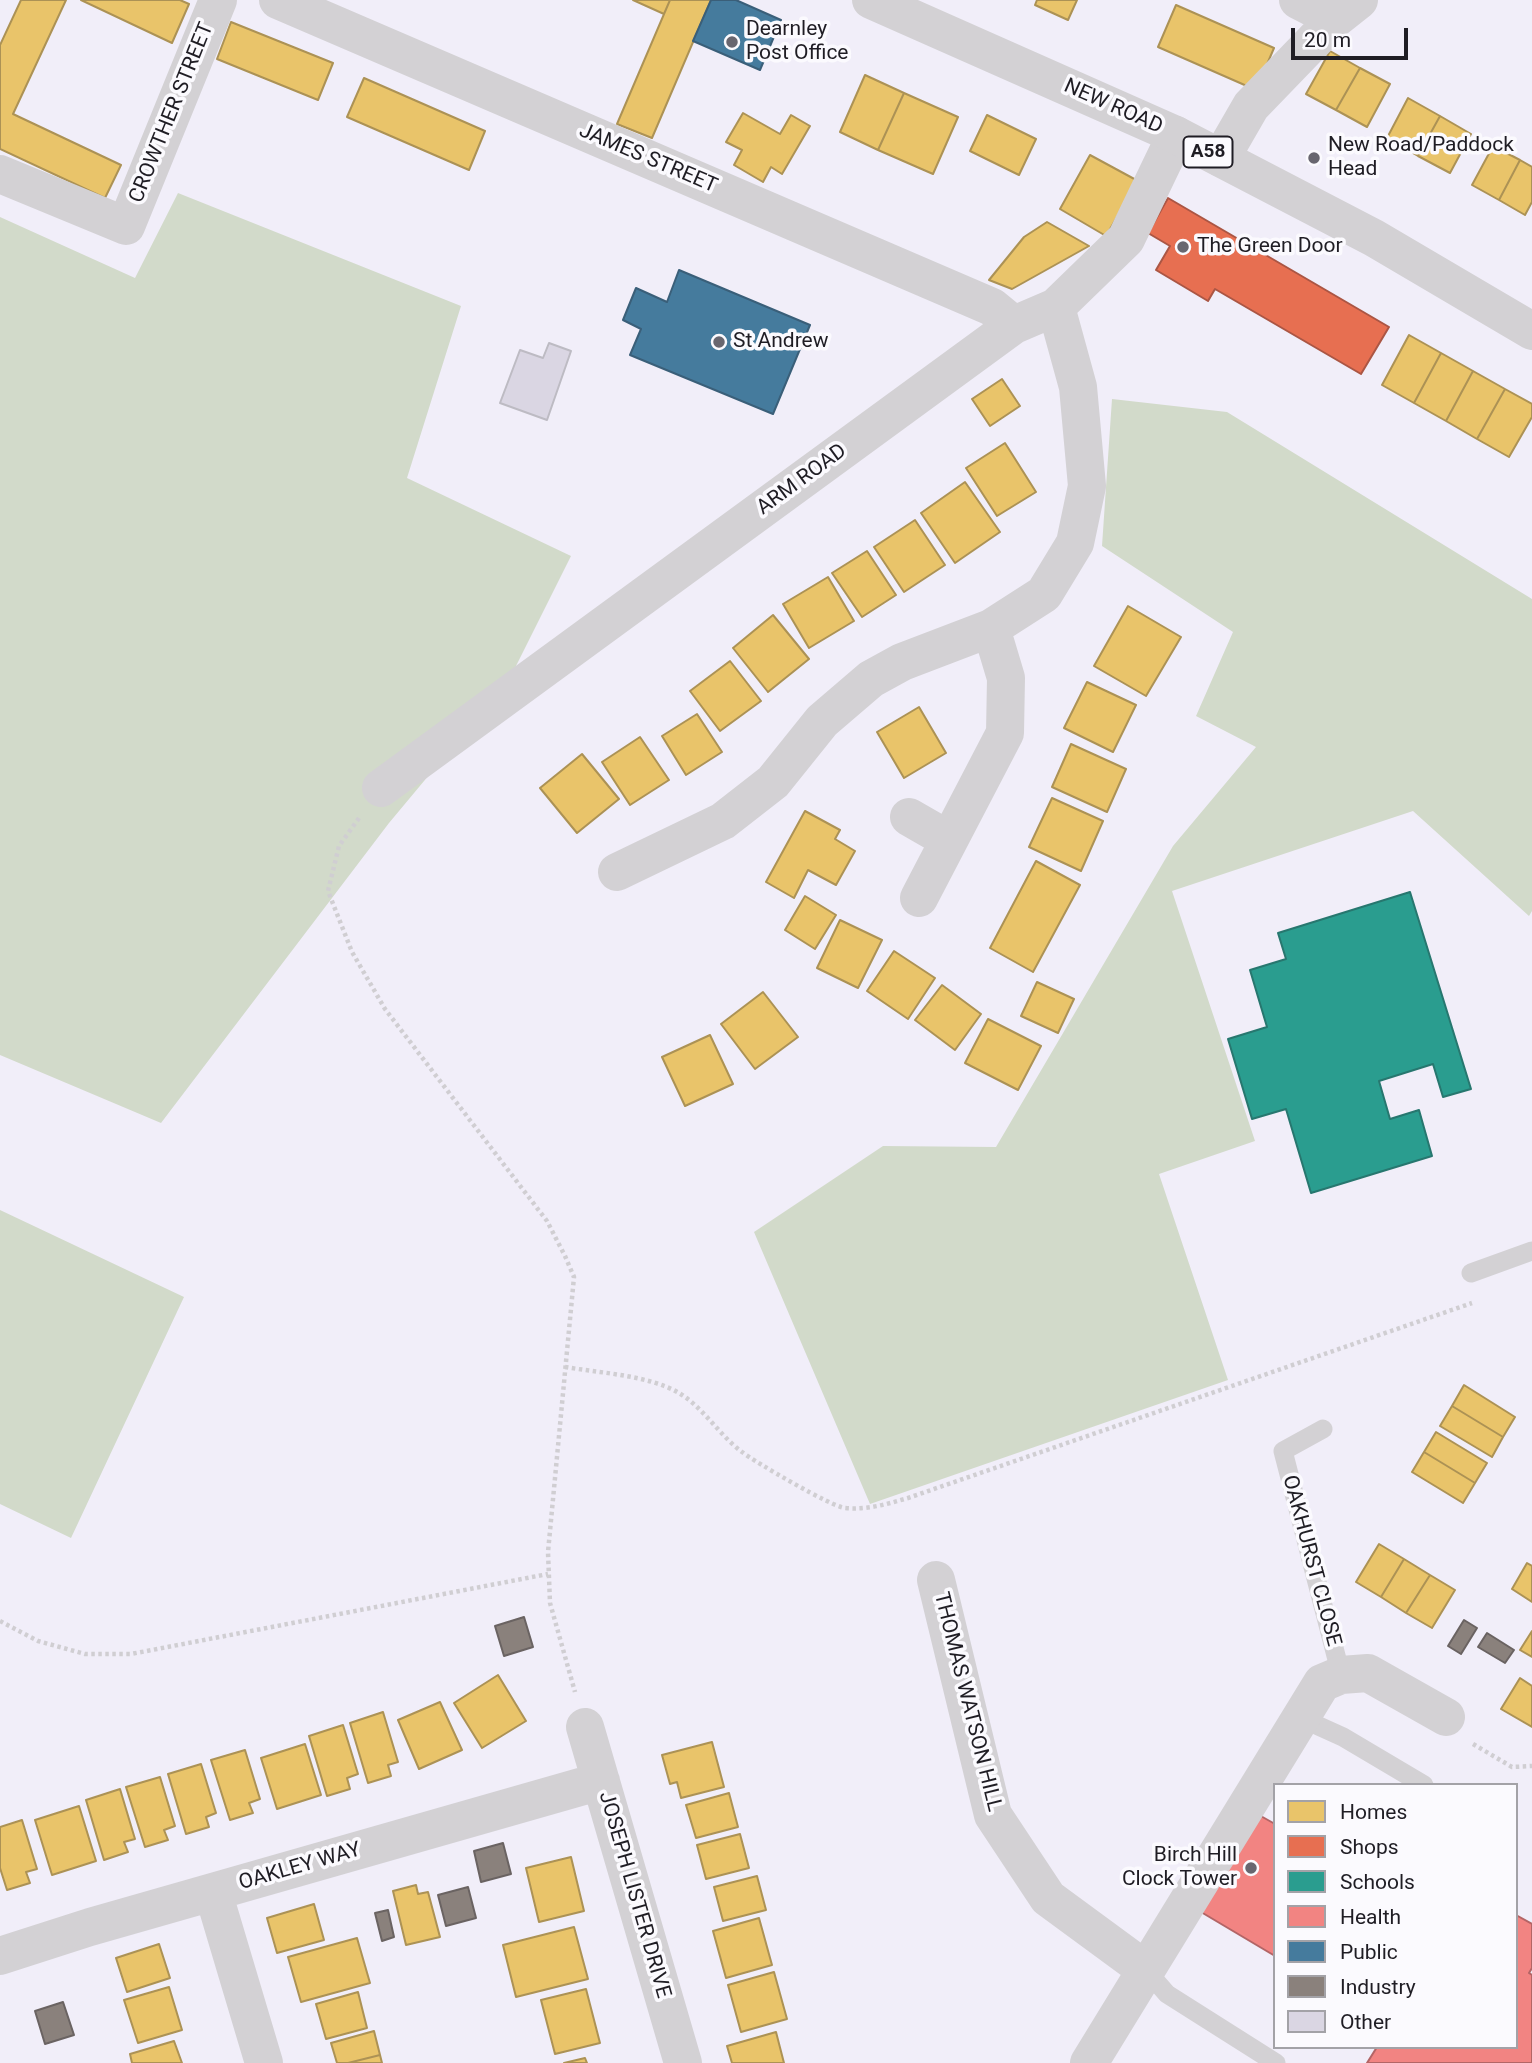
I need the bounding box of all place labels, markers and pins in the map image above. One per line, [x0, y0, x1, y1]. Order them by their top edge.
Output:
place label: Dearnley Post Office [746, 17, 849, 67]
marker: Dearnley Post Office [724, 34, 740, 50]
place label: New Road/Paddock Head [1328, 133, 1514, 183]
marker: New Road/Paddock Head [1306, 150, 1322, 166]
place label: The Green Door [1197, 234, 1343, 260]
marker: The Green Door [1175, 239, 1191, 255]
place label: St Andrew [733, 329, 829, 355]
marker: St Andrew [711, 334, 727, 350]
place label: Birch Hill Clock Tower [1122, 1843, 1237, 1893]
marker: Birch Hill Clock Tower [1243, 1860, 1259, 1876]

